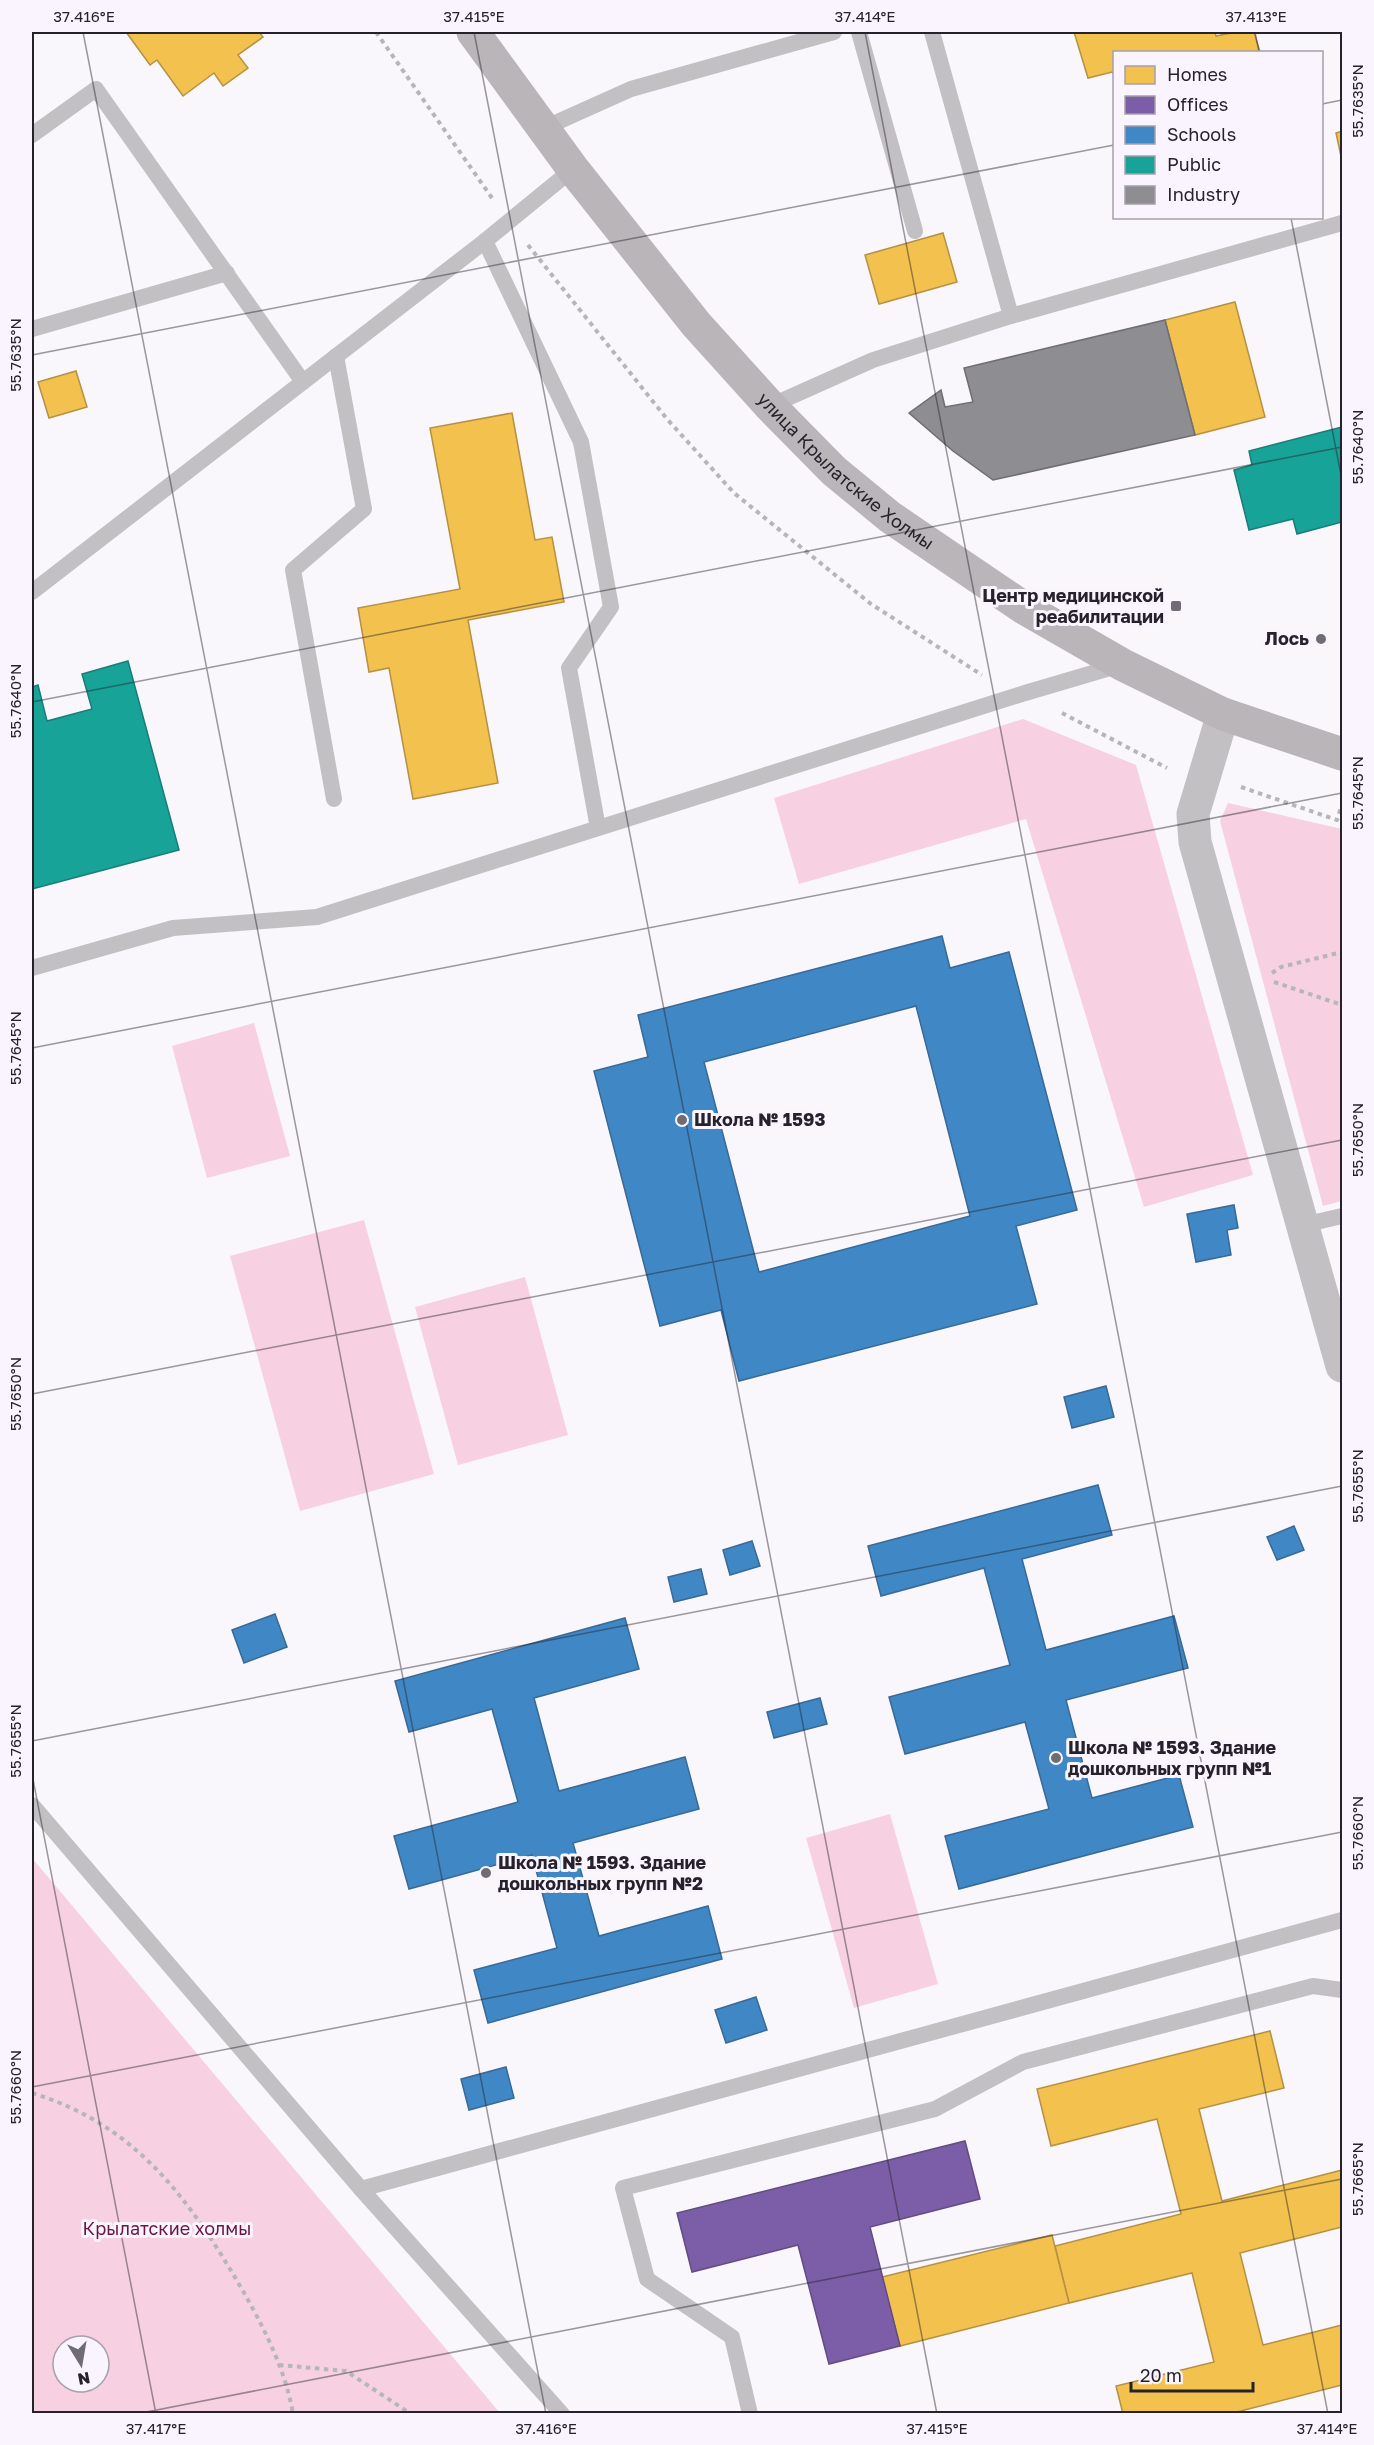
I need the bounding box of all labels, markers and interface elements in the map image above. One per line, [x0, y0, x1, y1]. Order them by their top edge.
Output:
text: 37.416°E [53, 7, 115, 25]
text: 37.415°E [443, 7, 505, 25]
text: 37.414°E [834, 7, 896, 25]
text: 37.413°E [1225, 7, 1287, 25]
legend [1113, 51, 1323, 219]
text: Homes [1167, 63, 1227, 85]
text: 55.7635°N [1348, 64, 1366, 138]
text: Offices [1167, 93, 1228, 115]
text: Schools [1167, 123, 1236, 145]
text: Public [1167, 153, 1221, 175]
text: Industry [1167, 183, 1240, 205]
text: 55.7635°N [6, 318, 24, 392]
street label: улица Крылатские Холмы [753, 388, 938, 554]
text: 55.7640°N [1348, 410, 1366, 484]
place label: Центр медицинской реабилитации [982, 584, 1164, 627]
marker: Центр медицинской реабилитации [1169, 599, 1183, 613]
place label: Лось [1265, 627, 1309, 649]
marker: Лось [1314, 632, 1328, 646]
text: 55.7640°N [6, 664, 24, 738]
text: 55.7645°N [1348, 756, 1366, 830]
text: 55.7645°N [6, 1011, 24, 1085]
text: 55.7650°N [1348, 1103, 1366, 1177]
place label: Школа № 1593 [694, 1108, 826, 1130]
marker: Школа № 1593 [675, 1113, 689, 1127]
text: 55.7650°N [6, 1357, 24, 1431]
text: 55.7655°N [1348, 1449, 1366, 1523]
text: 55.7655°N [6, 1704, 24, 1778]
place label: Школа № 1593. Здание дошкольных групп №1 [1068, 1736, 1276, 1779]
marker: Школа № 1593. Здание дошкольных групп №1 [1049, 1751, 1063, 1765]
text: 55.7660°N [1348, 1796, 1366, 1870]
place label: Школа № 1593. Здание дошкольных групп №2 [498, 1851, 706, 1894]
marker: Школа № 1593. Здание дошкольных групп №2 [479, 1866, 493, 1880]
text: 55.7660°N [6, 2050, 24, 2124]
text: 55.7665°N [1348, 2142, 1366, 2216]
park label: Крылатские холмы [83, 2217, 251, 2239]
north arrow [51, 2334, 111, 2394]
scale bar [1131, 2355, 1252, 2393]
text: 20 m [1140, 2364, 1182, 2386]
text: N [76, 2368, 92, 2390]
text: 37.417°E [126, 2419, 186, 2437]
text: 37.416°E [515, 2419, 577, 2437]
text: 37.415°E [906, 2419, 968, 2437]
text: 37.414°E [1296, 2419, 1358, 2437]

